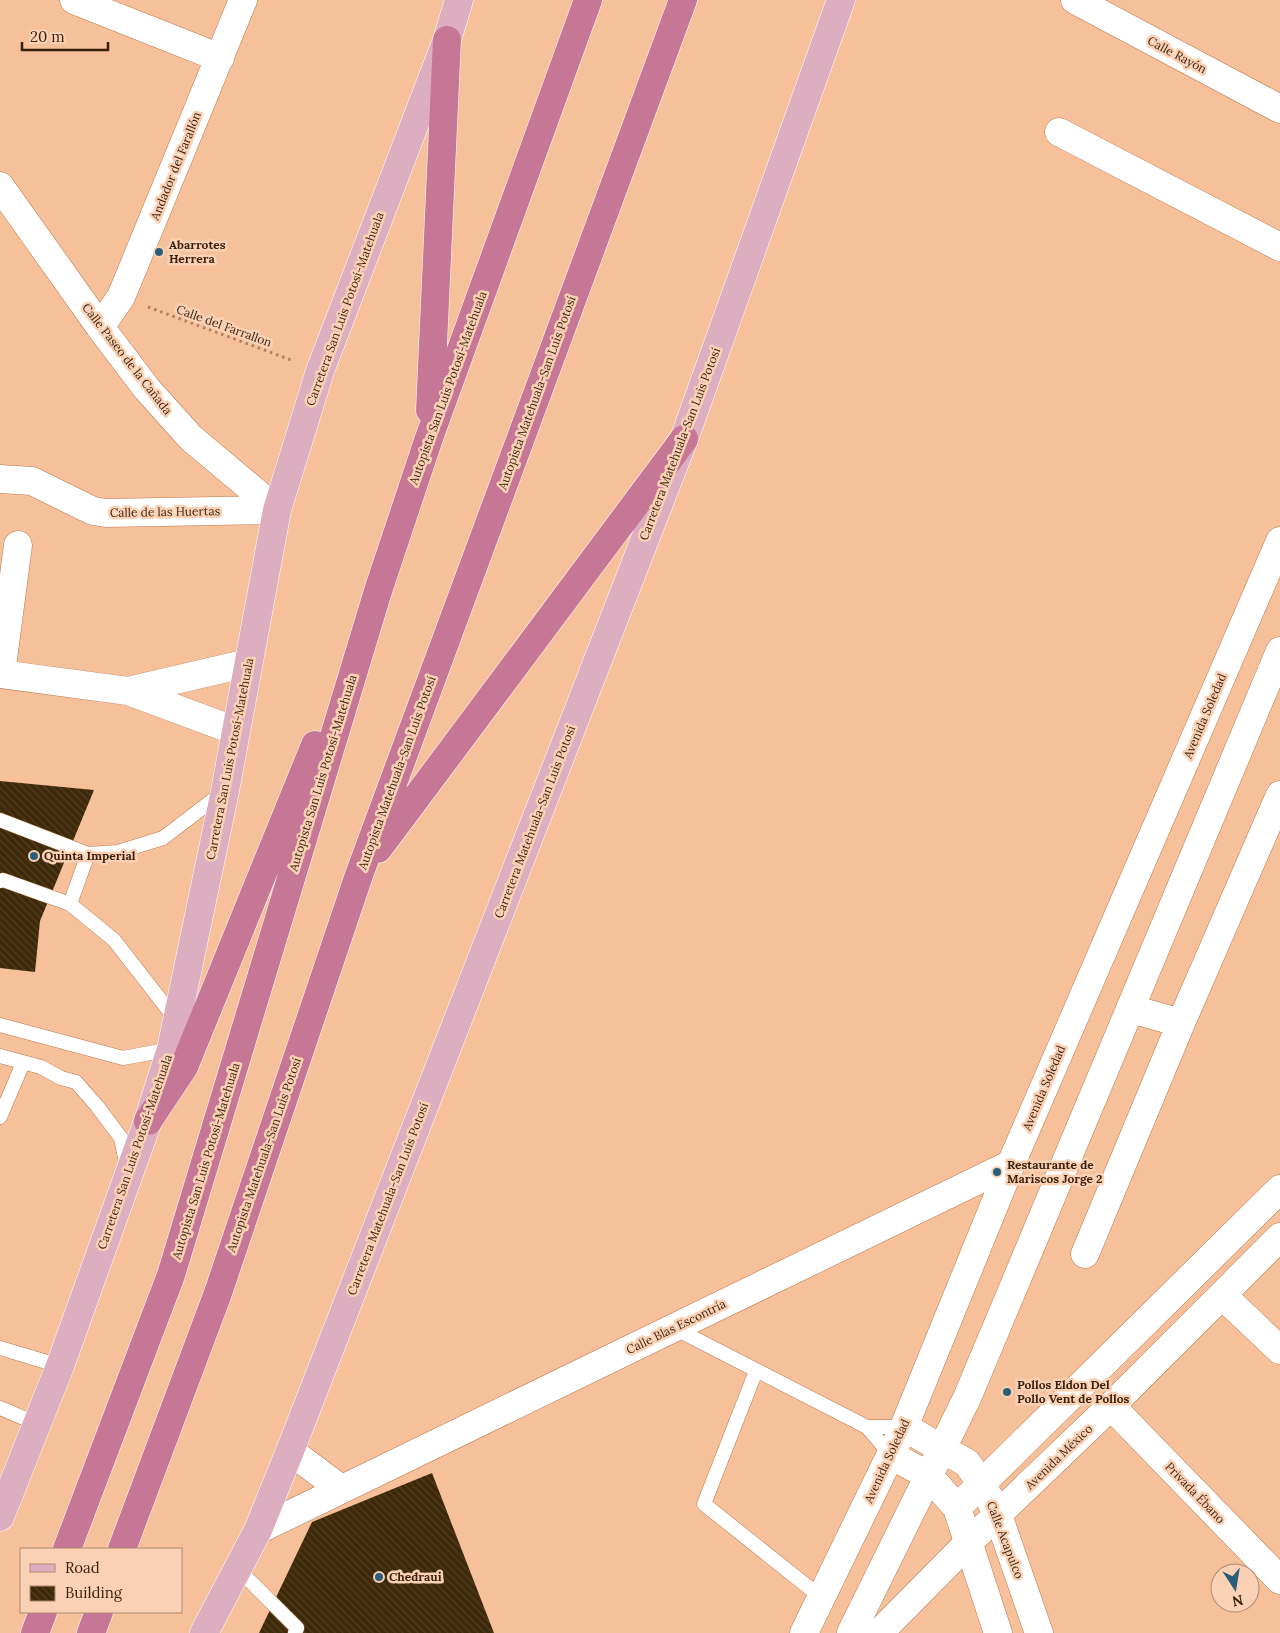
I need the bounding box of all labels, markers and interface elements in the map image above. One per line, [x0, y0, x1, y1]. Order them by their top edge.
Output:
scale bar [22, 20, 109, 52]
text: 20 m [30, 27, 65, 46]
street label: Calle Rayón [1145, 33, 1209, 76]
street label: Andador del Farallón [147, 110, 204, 223]
street label: Carretera San Luis Potosí-Matehuala [302, 210, 387, 408]
place label: Abarrotes Herrera [169, 237, 226, 266]
marker: Abarrotes Herrera [153, 246, 165, 258]
street label: Autopista San Luis Potosí-Matehuala [405, 289, 490, 488]
street label: Autopista Matehuala-San Luis Potosí [494, 294, 579, 493]
street label: Calle Paseo de la Cañada [79, 300, 176, 417]
street label: Calle del Farrallon [174, 301, 274, 350]
street label: Carretera Matehuala-San Luis Potosí [636, 345, 723, 542]
street label: Calle de las Huertas [110, 503, 221, 520]
street label: Carretera San Luis Potosí-Matehuala [203, 657, 256, 861]
street label: Avenida Soledad [1179, 671, 1229, 762]
street label: Autopista San Luis Potosí-Matehuala [285, 673, 360, 874]
street label: Autopista Matehuala-San Luis Potosí [354, 674, 439, 873]
street label: Carretera Matehuala-San Luis Potosí [491, 723, 578, 920]
place label: Quinta Imperial [44, 848, 136, 863]
marker: Quinta Imperial [28, 850, 40, 862]
street label: Avenida Soledad [1018, 1043, 1068, 1134]
street label: Carretera San Luis Potosí-Matehuala [94, 1052, 175, 1251]
street label: Autopista Matehuala-San Luis Potosí [223, 1056, 304, 1255]
street label: Autopista San Luis Potosí-Matehuala [168, 1061, 243, 1262]
street label: Carretera Matehuala-San Luis Potosí [344, 1100, 431, 1297]
place label: Restaurante de Mariscos Jorge 2 [1007, 1157, 1103, 1186]
marker: Restaurante de Mariscos Jorge 2 [991, 1166, 1003, 1178]
street label: Calle Blas Escontría [623, 1296, 728, 1357]
place label: Pollos Eldon Del Pollo Vent de Pollos [1017, 1377, 1130, 1406]
marker: Pollos Eldon Del Pollo Vent de Pollos [1001, 1386, 1013, 1398]
street label: Avenida Soledad [860, 1416, 913, 1506]
street label: Avenida México [1021, 1421, 1095, 1493]
street label: Privada Ébano [1162, 1459, 1228, 1526]
street label: Calle Acapulco [984, 1499, 1027, 1581]
legend [20, 1548, 182, 1613]
text: Road [65, 1558, 100, 1577]
north arrow [1210, 1563, 1260, 1613]
place label: Chedraui [389, 1569, 442, 1584]
marker: Chedraui [373, 1571, 385, 1583]
text: Building [65, 1583, 123, 1602]
text: N [1230, 1591, 1245, 1611]

